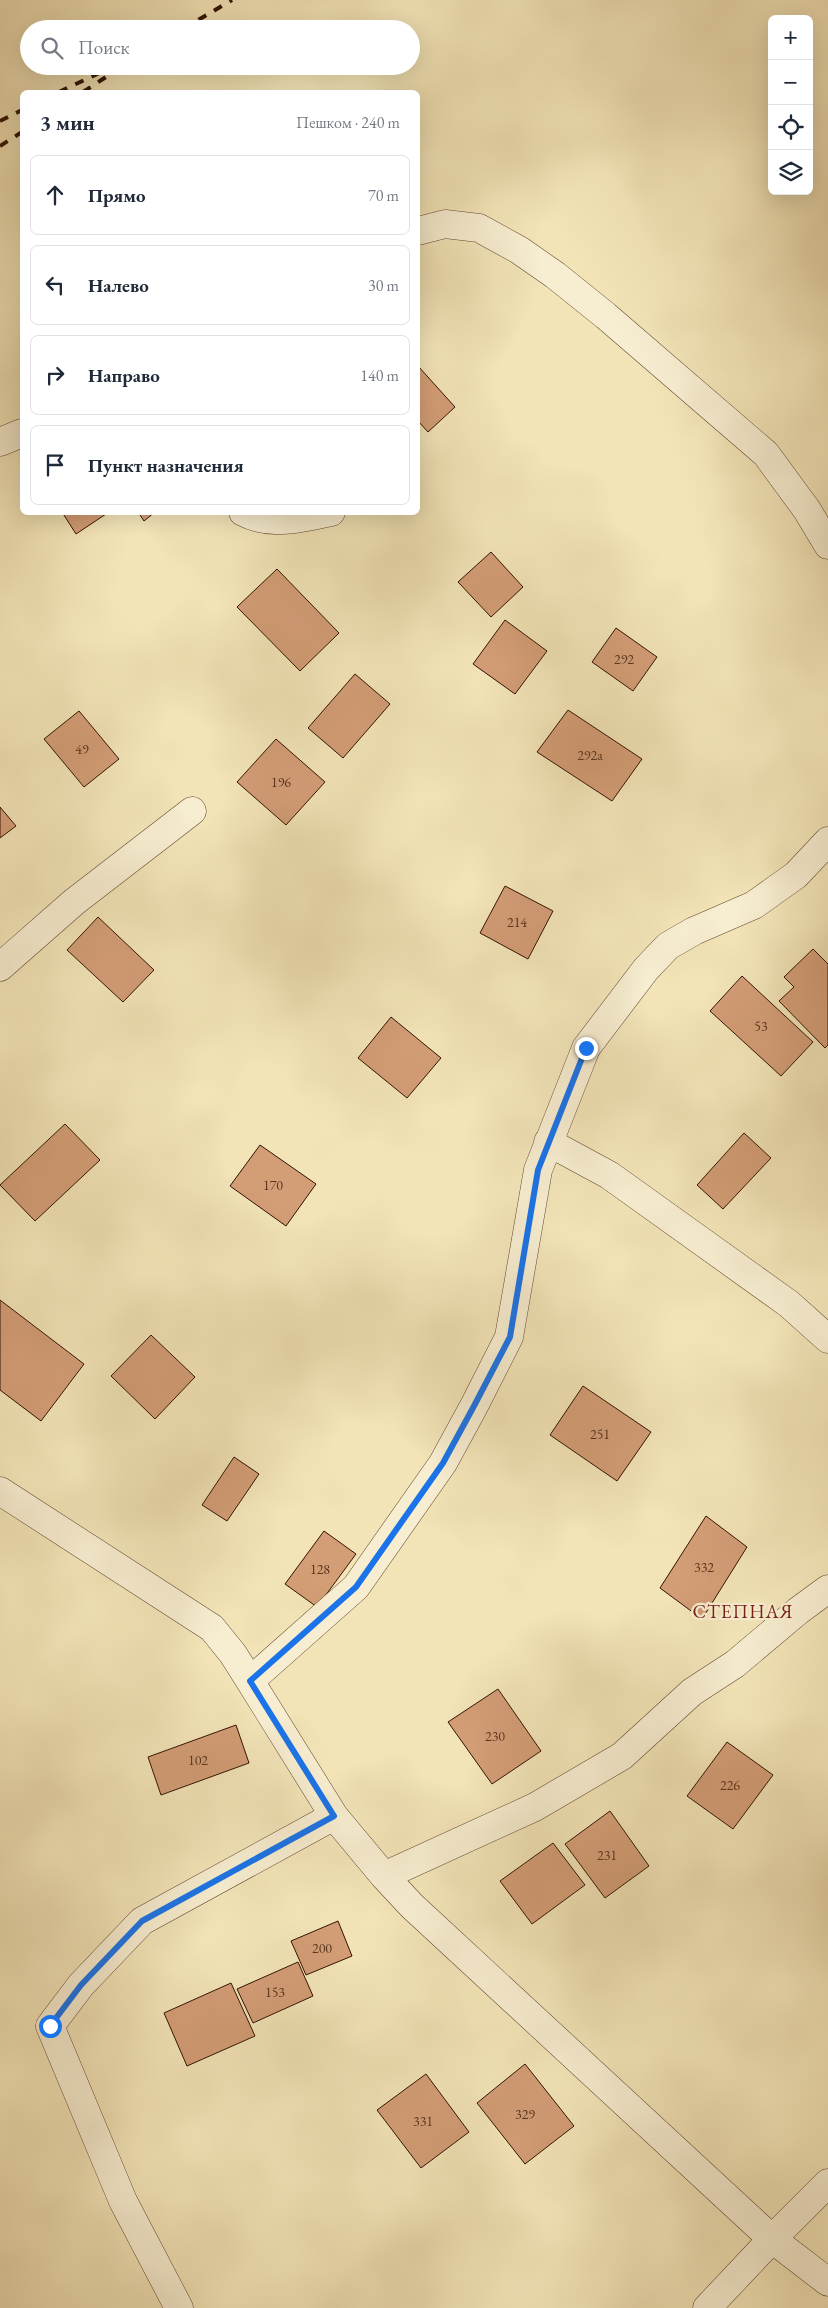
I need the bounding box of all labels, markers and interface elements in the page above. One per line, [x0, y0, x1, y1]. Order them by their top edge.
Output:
map controls [768, 15, 813, 195]
button: + [768, 15, 813, 60]
search box [20, 20, 420, 75]
icon: search [38, 34, 66, 62]
text: Поиск [78, 35, 130, 60]
button: − [768, 60, 813, 105]
button: locate [768, 105, 813, 150]
text: 3 мин [40, 109, 95, 136]
text: Пешком · 240 m [296, 112, 400, 133]
button: layers [768, 150, 813, 195]
icon: ahead [41, 181, 69, 209]
text: Прямо [88, 183, 146, 208]
text: 70 m [368, 185, 399, 206]
icon: left [41, 271, 69, 299]
text: Налево [88, 273, 149, 298]
text: 30 m [368, 275, 399, 296]
icon: right [41, 361, 69, 389]
text: Направо [88, 363, 160, 388]
text: 140 m [360, 365, 399, 386]
icon: arrive [41, 451, 69, 479]
text: Пункт назначения [88, 453, 244, 478]
house number: 292 [614, 650, 634, 668]
house number: 49 [75, 740, 89, 758]
house number: 292а [577, 746, 603, 764]
house number: 196 [271, 773, 291, 791]
house number: 214 [507, 913, 527, 931]
house number: 53 [754, 1017, 768, 1035]
route end [575, 1037, 598, 1060]
house number: 170 [263, 1176, 283, 1194]
house number: 251 [590, 1425, 610, 1443]
house number: 332 [694, 1558, 714, 1576]
house number: 128 [310, 1560, 330, 1578]
district label: СТЕПНАЯ [693, 1599, 793, 1624]
house number: 230 [485, 1727, 505, 1745]
house number: 102 [188, 1751, 208, 1769]
house number: 226 [720, 1776, 740, 1794]
house number: 231 [597, 1846, 617, 1864]
house number: 200 [312, 1939, 332, 1957]
house number: 153 [265, 1983, 285, 2001]
route start [39, 2015, 62, 2038]
house number: 329 [515, 2105, 535, 2123]
house number: 331 [413, 2112, 433, 2130]

